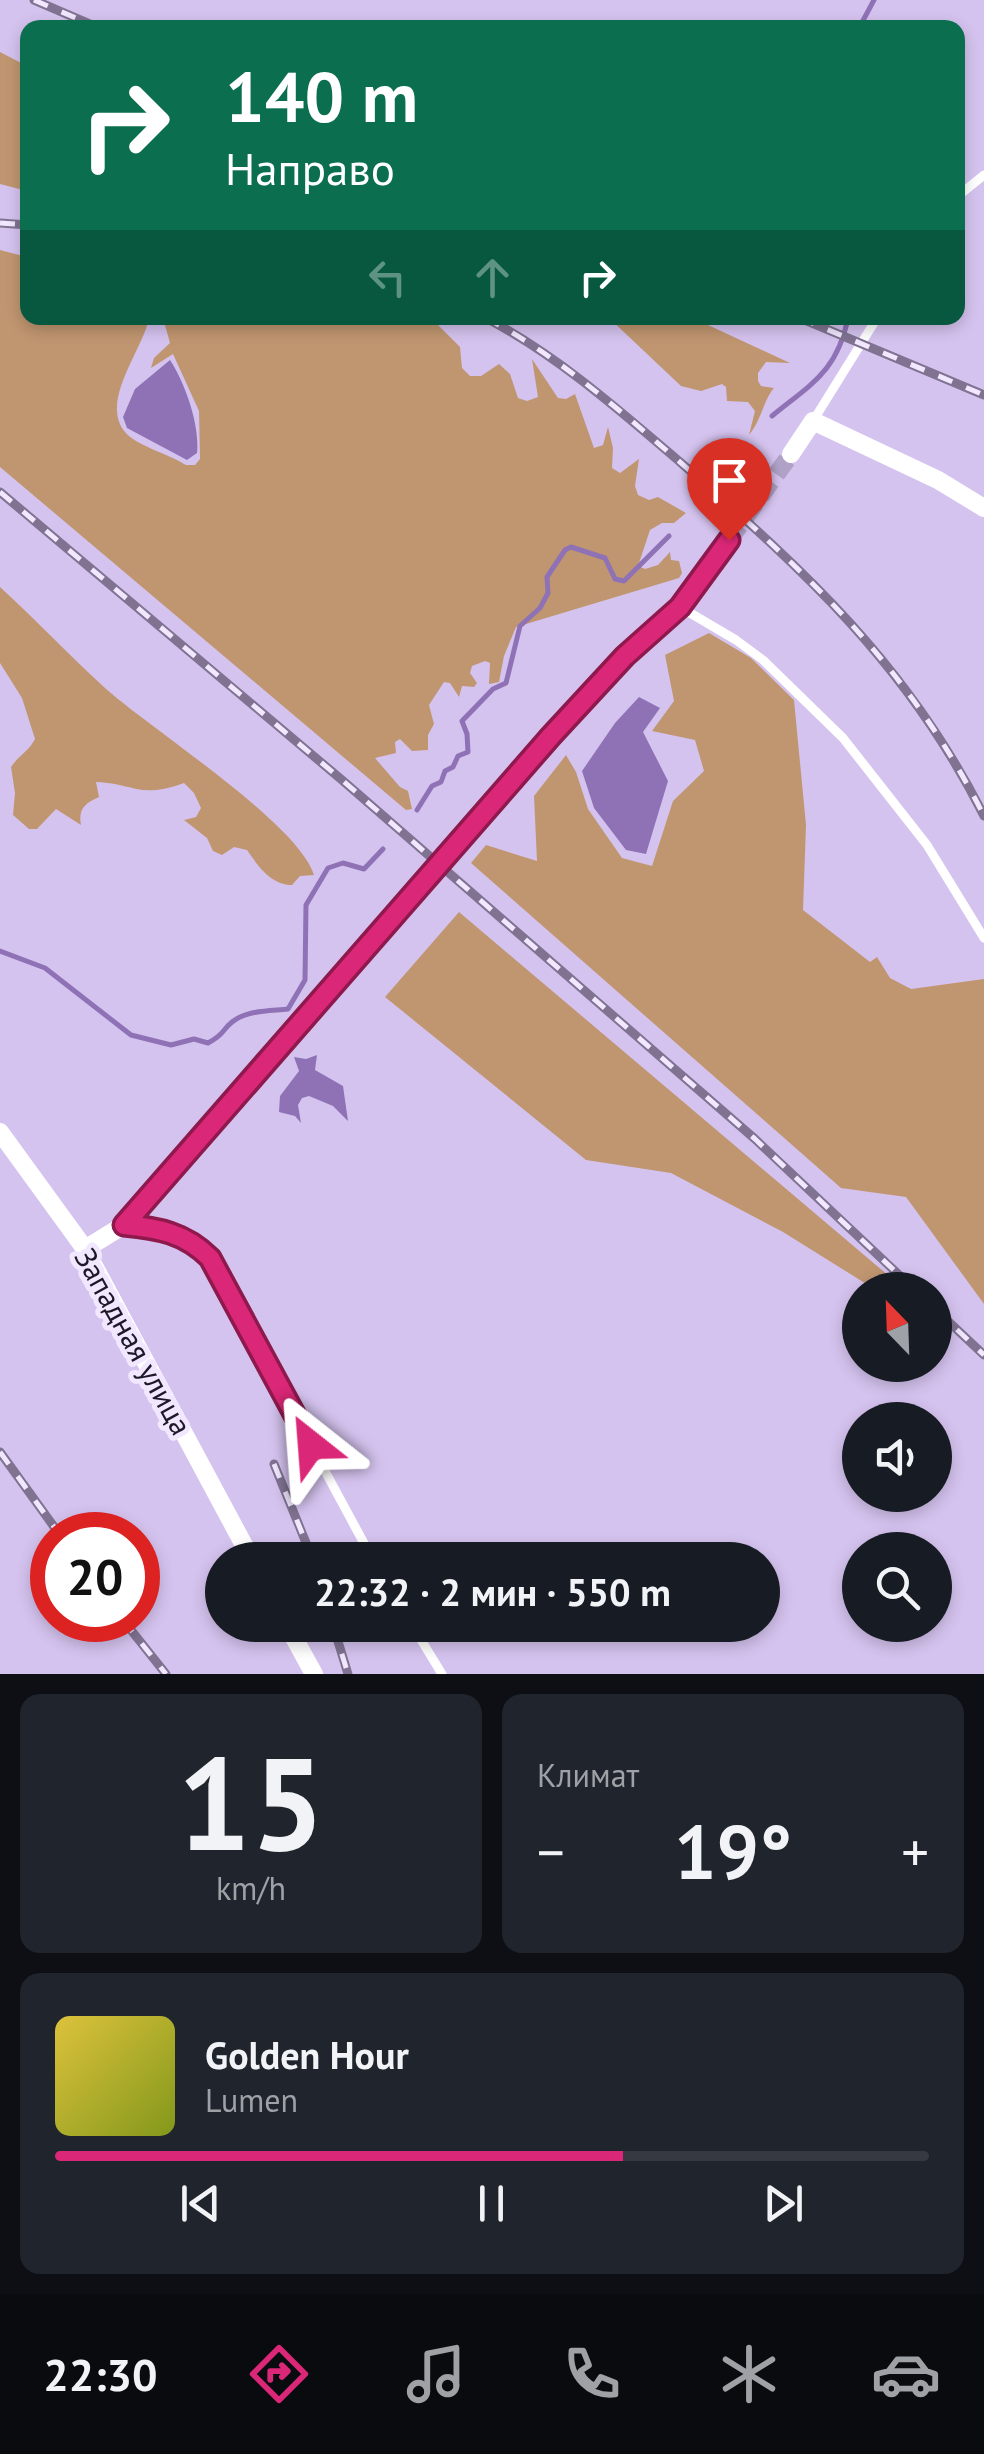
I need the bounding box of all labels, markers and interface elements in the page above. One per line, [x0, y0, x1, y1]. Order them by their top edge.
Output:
text: 140 m [225, 51, 418, 141]
icon: right [60, 60, 190, 190]
text: Направо [225, 139, 395, 197]
icon: left [360, 250, 415, 305]
icon: ahead [465, 250, 520, 305]
icon: right [570, 250, 625, 305]
pin [687, 438, 772, 541]
icon: arrive [702, 453, 757, 508]
street label: Западная улица [67, 1241, 201, 1441]
north arrow [842, 1272, 952, 1382]
map controls [842, 1272, 952, 1642]
position arrow [259, 1393, 363, 1497]
button: sound [842, 1402, 952, 1512]
speed limit sign: 20 [30, 1512, 160, 1642]
button: search [842, 1532, 952, 1642]
text: 22:32 · 2 мин · 550 m [314, 1567, 671, 1616]
text: 15 [177, 1718, 325, 1886]
text: Климат [537, 1754, 639, 1796]
text: 19° [674, 1803, 792, 1900]
text: − [537, 1816, 565, 1887]
text: + [901, 1816, 929, 1887]
text: km/h [216, 1867, 286, 1909]
text: Golden Hour [205, 2030, 409, 2079]
text: Lumen [205, 2079, 298, 2121]
icon: previous [173, 2176, 228, 2231]
icon: pause [464, 2176, 519, 2231]
icon: next [756, 2176, 811, 2231]
icon: directions [244, 2339, 314, 2409]
icon: music [401, 2339, 471, 2409]
icon: phone [557, 2339, 627, 2409]
icon: climate [714, 2339, 784, 2409]
icon: car [871, 2339, 941, 2409]
text: 22:30 [43, 2345, 157, 2403]

